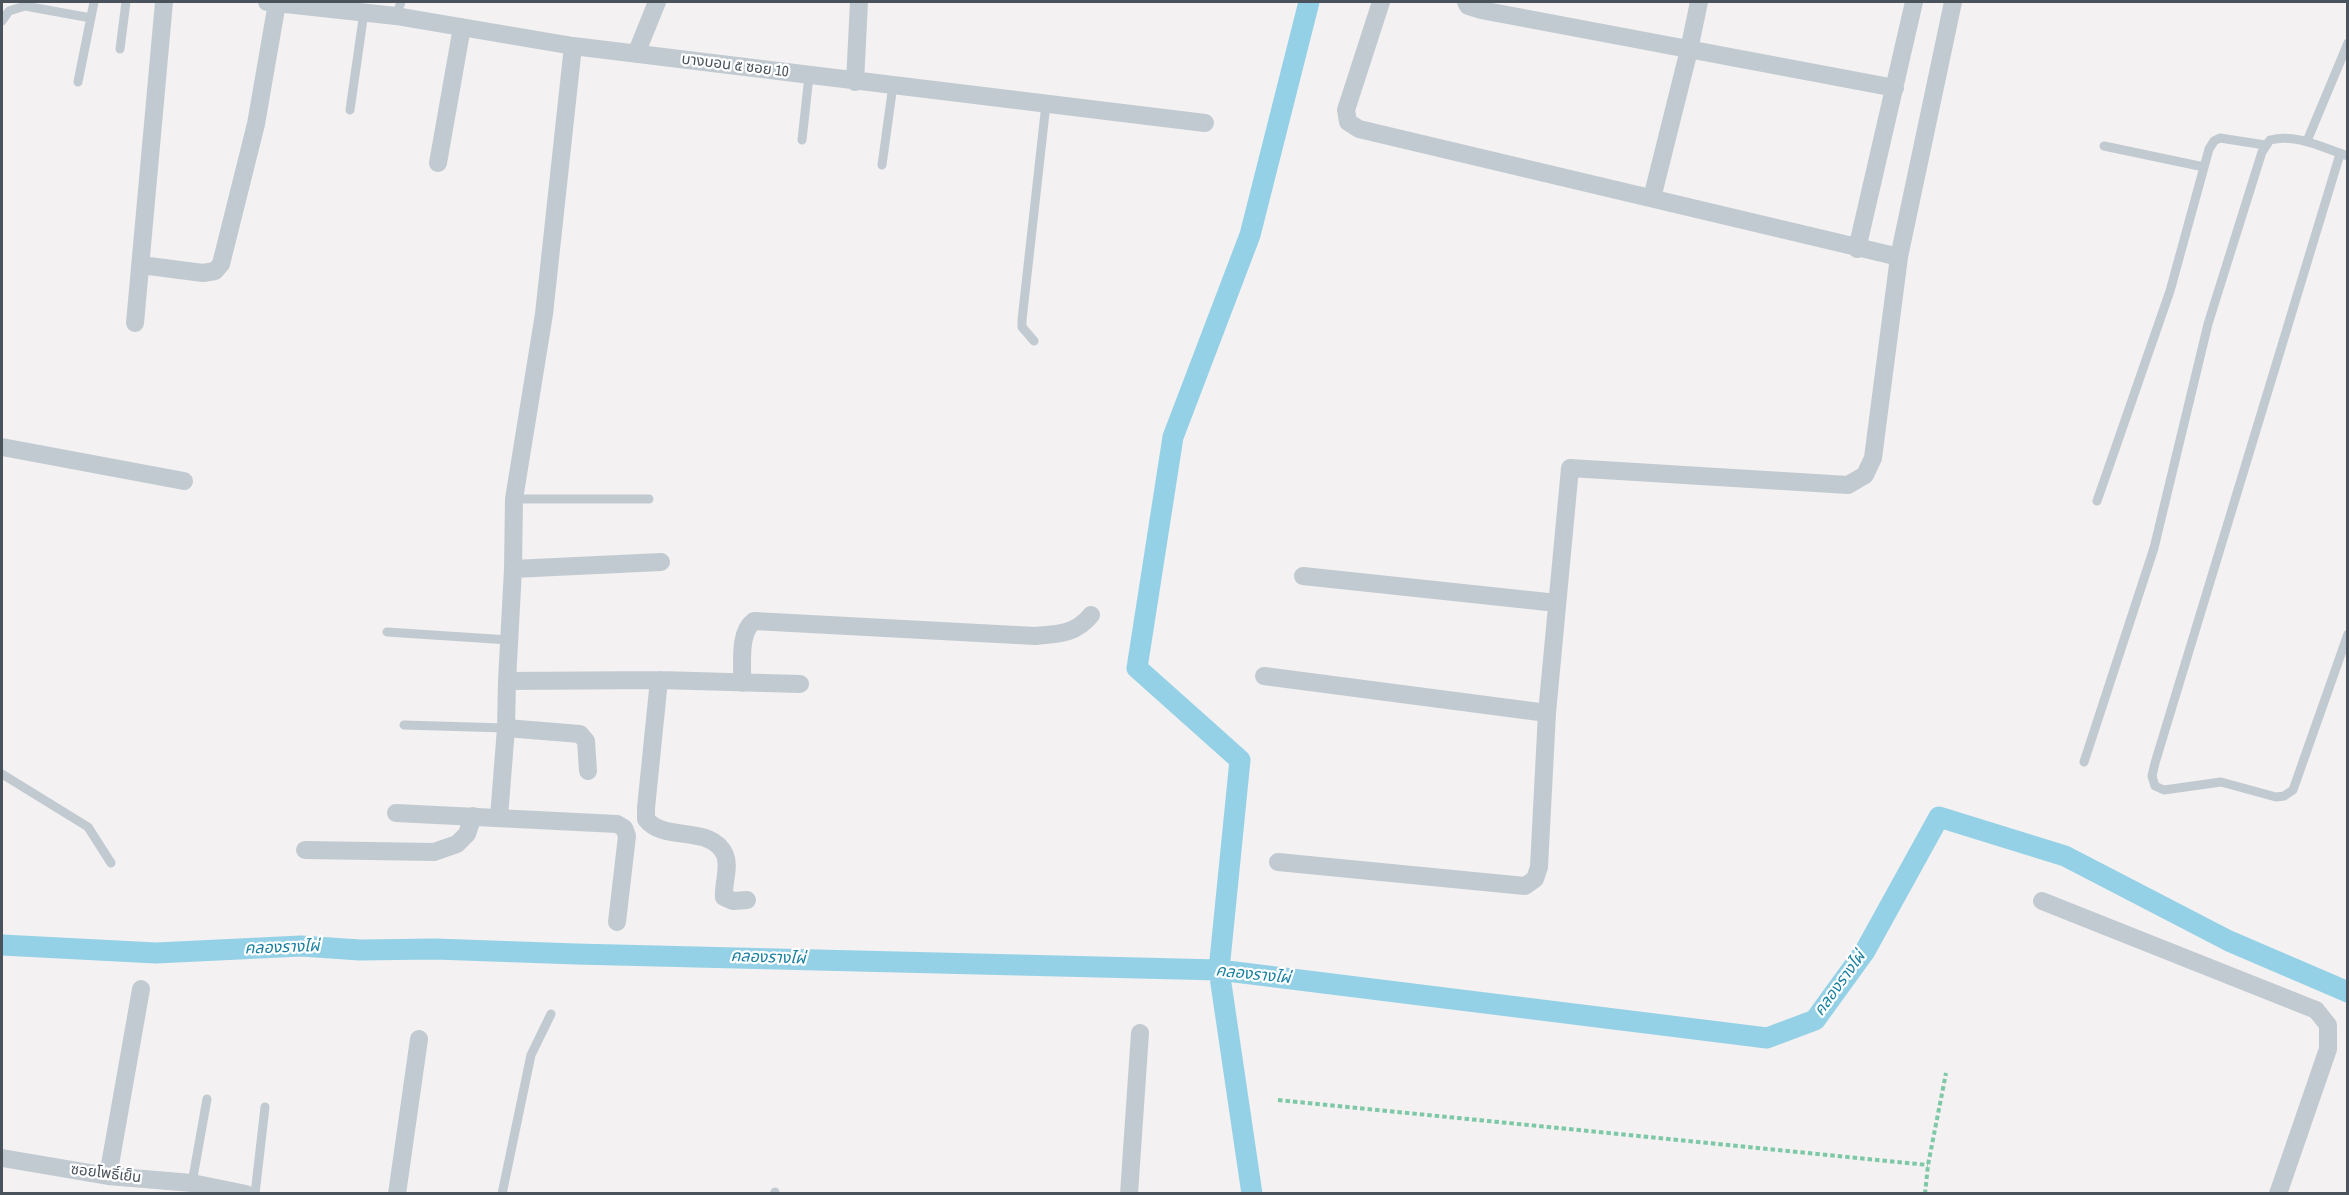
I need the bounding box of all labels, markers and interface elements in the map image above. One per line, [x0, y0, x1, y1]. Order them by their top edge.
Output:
street label: บางบอน ๕ ซอย 10 [680, 50, 790, 82]
water label: คลองรางไผ่ [244, 937, 320, 959]
water label: คลองรางไผ่ [730, 947, 806, 969]
water label: คลองรางไผ่ [1810, 948, 1870, 1020]
water label: คลองรางไผ่ [1215, 962, 1291, 988]
street label: ซอยโพธิ์เย็น [70, 1161, 142, 1187]

